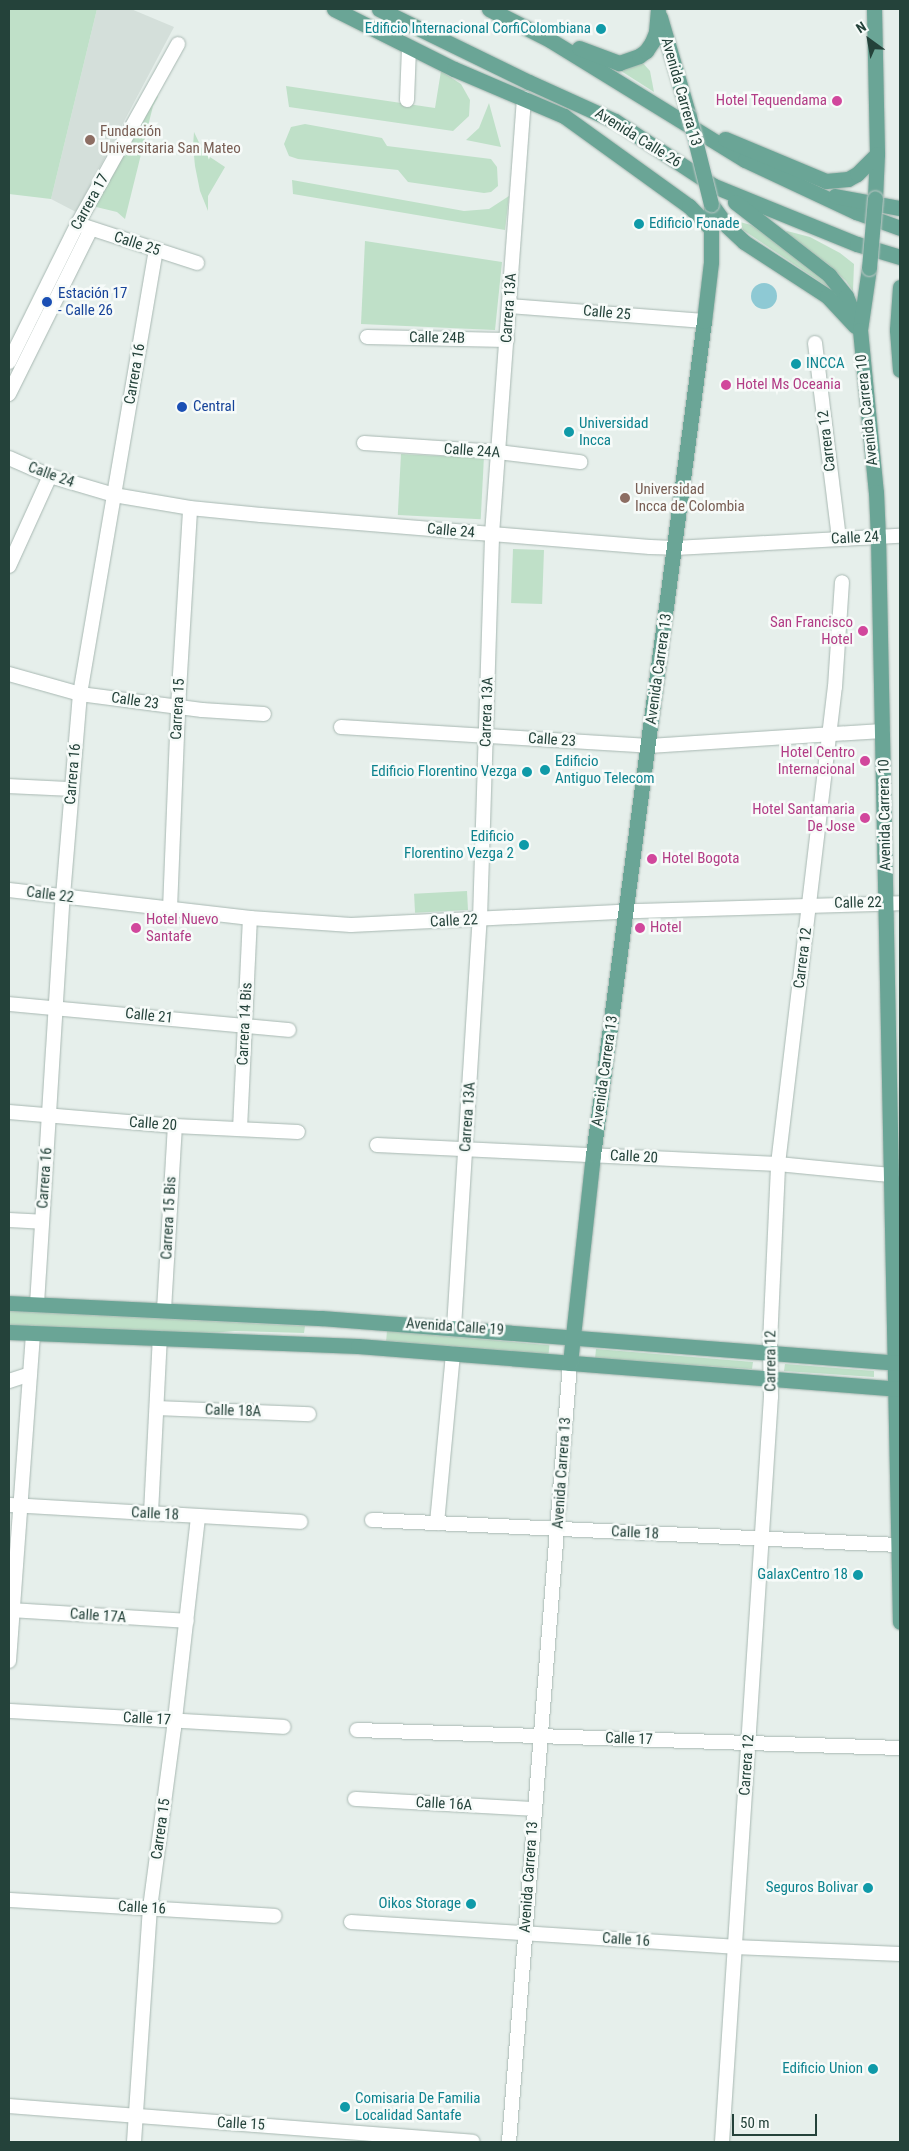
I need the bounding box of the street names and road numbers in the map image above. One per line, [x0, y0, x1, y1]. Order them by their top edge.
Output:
street label: Avenida Carrera 13 [657, 36, 705, 148]
street label: Avenida Calle 26 [592, 104, 684, 172]
street label: Carrera 17 [67, 171, 113, 233]
street label: Calle 25 [111, 228, 163, 260]
street label: Carrera 13A [498, 272, 520, 344]
street label: Calle 25 [582, 302, 632, 324]
street label: Calle 24B [409, 329, 465, 347]
street label: Carrera 16 [121, 342, 149, 406]
street label: Avenida Carrera 10 [852, 353, 882, 467]
street label: Carrera 12 [814, 409, 840, 473]
street label: Calle 24A [443, 440, 501, 462]
street label: Calle 24 [25, 458, 77, 492]
street label: Calle 24 [426, 520, 476, 542]
street label: Calle 24 [831, 528, 879, 548]
street label: Avenida Carrera 13 [642, 612, 676, 726]
street label: Carrera 13A [477, 677, 497, 747]
street label: Carrera 15 [167, 678, 189, 740]
street label: Calle 23 [110, 689, 160, 713]
street label: Calle 23 [528, 729, 576, 751]
street label: Carrera 16 [61, 743, 85, 805]
street label: Avenida Carrera 10 [875, 759, 895, 871]
street label: Calle 22 [25, 883, 75, 907]
street label: Calle 22 [834, 894, 882, 912]
street label: Calle 22 [430, 911, 478, 931]
street label: Carrera 12 [790, 926, 816, 990]
street label: Carrera 14 Bis [234, 982, 256, 1066]
street label: Calle 21 [124, 1005, 174, 1027]
street label: Avenida Carrera 13 [588, 1014, 622, 1128]
street label: Carrera 13A [457, 1081, 479, 1153]
street label: Calle 20 [129, 1113, 177, 1135]
street label: Carrera 16 [34, 1147, 56, 1209]
street label: Calle 20 [610, 1147, 658, 1167]
street label: Carrera 15 Bis [158, 1176, 180, 1260]
street label: Avenida Calle 19 [405, 1315, 505, 1339]
street label: Carrera 12 [762, 1330, 780, 1392]
street label: Calle 18A [204, 1401, 262, 1421]
street label: Avenida Carrera 13 [549, 1417, 575, 1529]
street label: Calle 18 [131, 1504, 179, 1524]
street label: Calle 18 [611, 1523, 659, 1543]
street label: Calle 17A [69, 1605, 127, 1627]
street label: Calle 17 [123, 1709, 171, 1729]
street label: Calle 17 [605, 1729, 653, 1749]
street label: Carrera 12 [736, 1734, 758, 1796]
street label: Calle 16A [415, 1794, 473, 1814]
street label: Carrera 15 [148, 1797, 174, 1861]
street label: Avenida Carrera 13 [516, 1821, 542, 1933]
street label: Calle 16 [118, 1898, 166, 1918]
street label: Calle 16 [602, 1929, 650, 1951]
street label: Calle 15 [217, 2114, 265, 2134]

